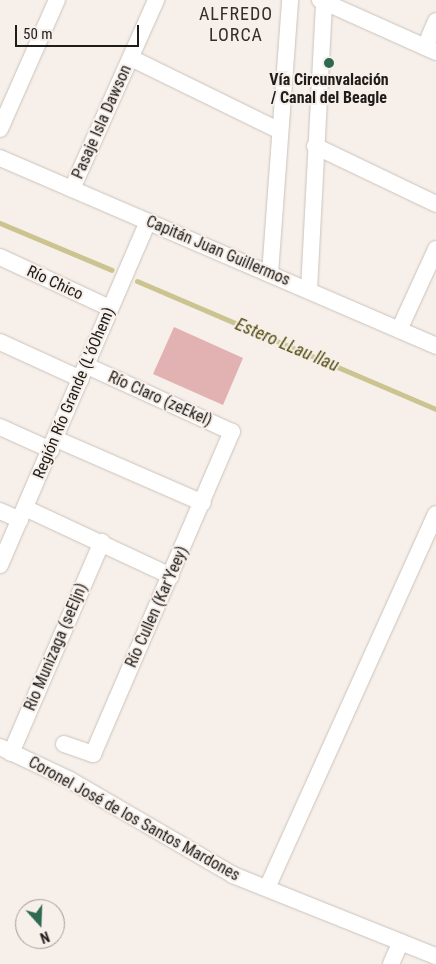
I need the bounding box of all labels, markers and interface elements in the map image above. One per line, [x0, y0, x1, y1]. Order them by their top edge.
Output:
district label: ALFREDO LORCA [198, 4, 274, 46]
scale bar [18, 15, 141, 47]
text: 50 m [23, 25, 53, 43]
marker: Vía Circunvalación / Canal del Beagle [323, 57, 335, 69]
street label: Pasaje Isla Dawson [68, 62, 136, 182]
place label: Vía Circunvalación / Canal del Beagle [269, 70, 389, 108]
street label: Capitán Juan Guillermos [143, 212, 293, 290]
street label: Río Chico [24, 262, 86, 304]
street label: Región Río Grande (L'óOhem) [29, 304, 119, 482]
water label: Estero LLau llau [232, 314, 342, 376]
street label: Río Claro (zeEkel) [105, 368, 215, 430]
street label: Río Cullen (Kar'Yeey) [122, 543, 192, 671]
street label: Rio Munizaga (seEljn) [20, 580, 92, 714]
street label: Coronel José de los Santos Mardones [25, 753, 243, 885]
north arrow [15, 899, 65, 949]
text: N [38, 928, 52, 946]

